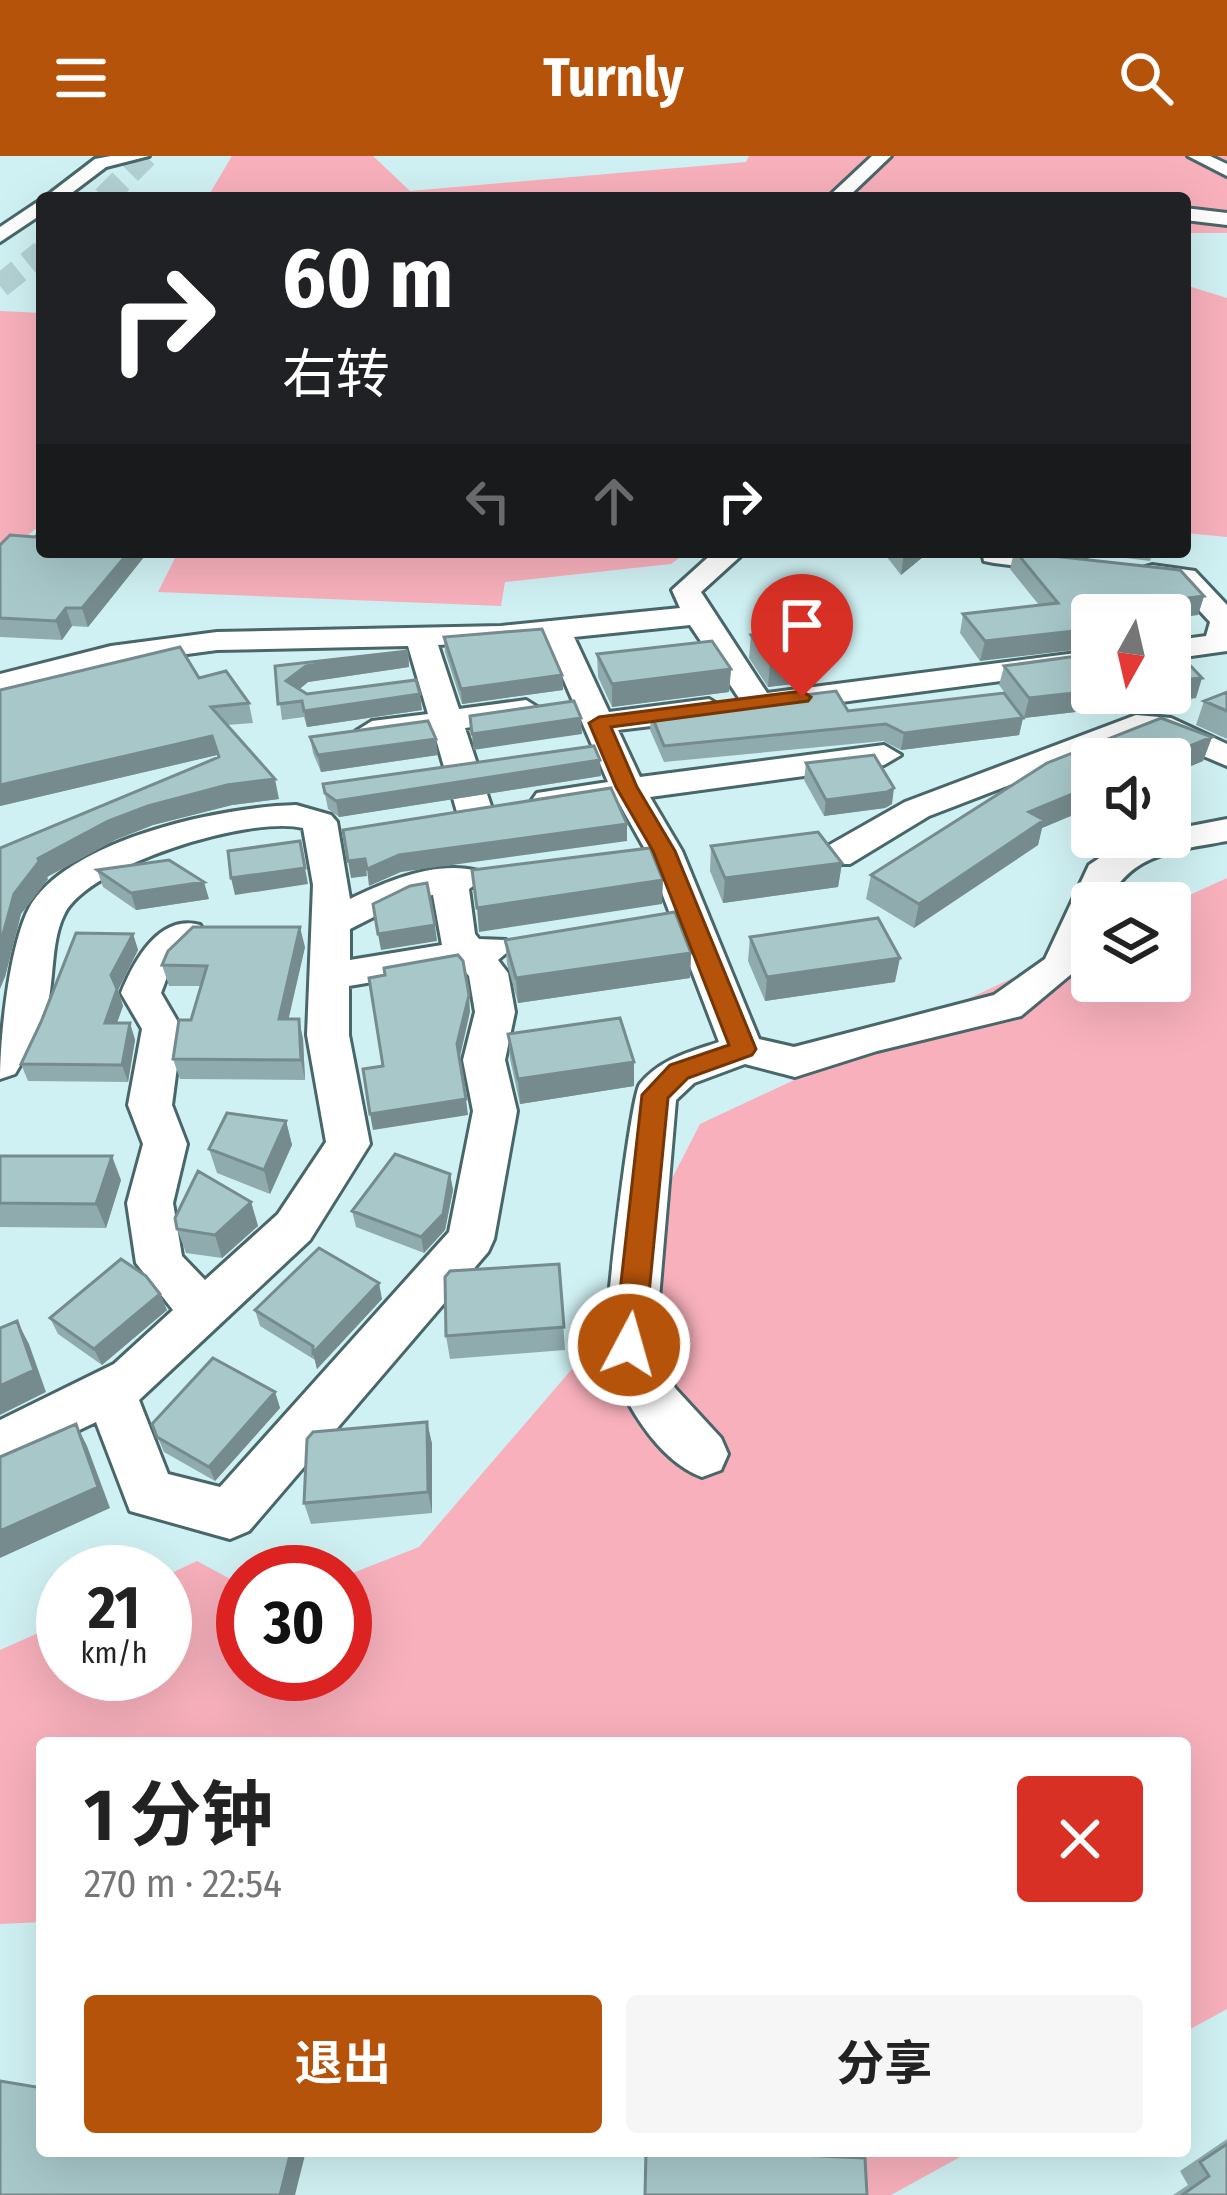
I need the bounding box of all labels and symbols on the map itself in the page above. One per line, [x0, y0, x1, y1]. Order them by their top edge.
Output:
pin [751, 574, 853, 697]
north arrow [1071, 594, 1191, 714]
position arrow [566, 1282, 692, 1408]
speed limit sign: 30 [216, 1545, 372, 1701]

